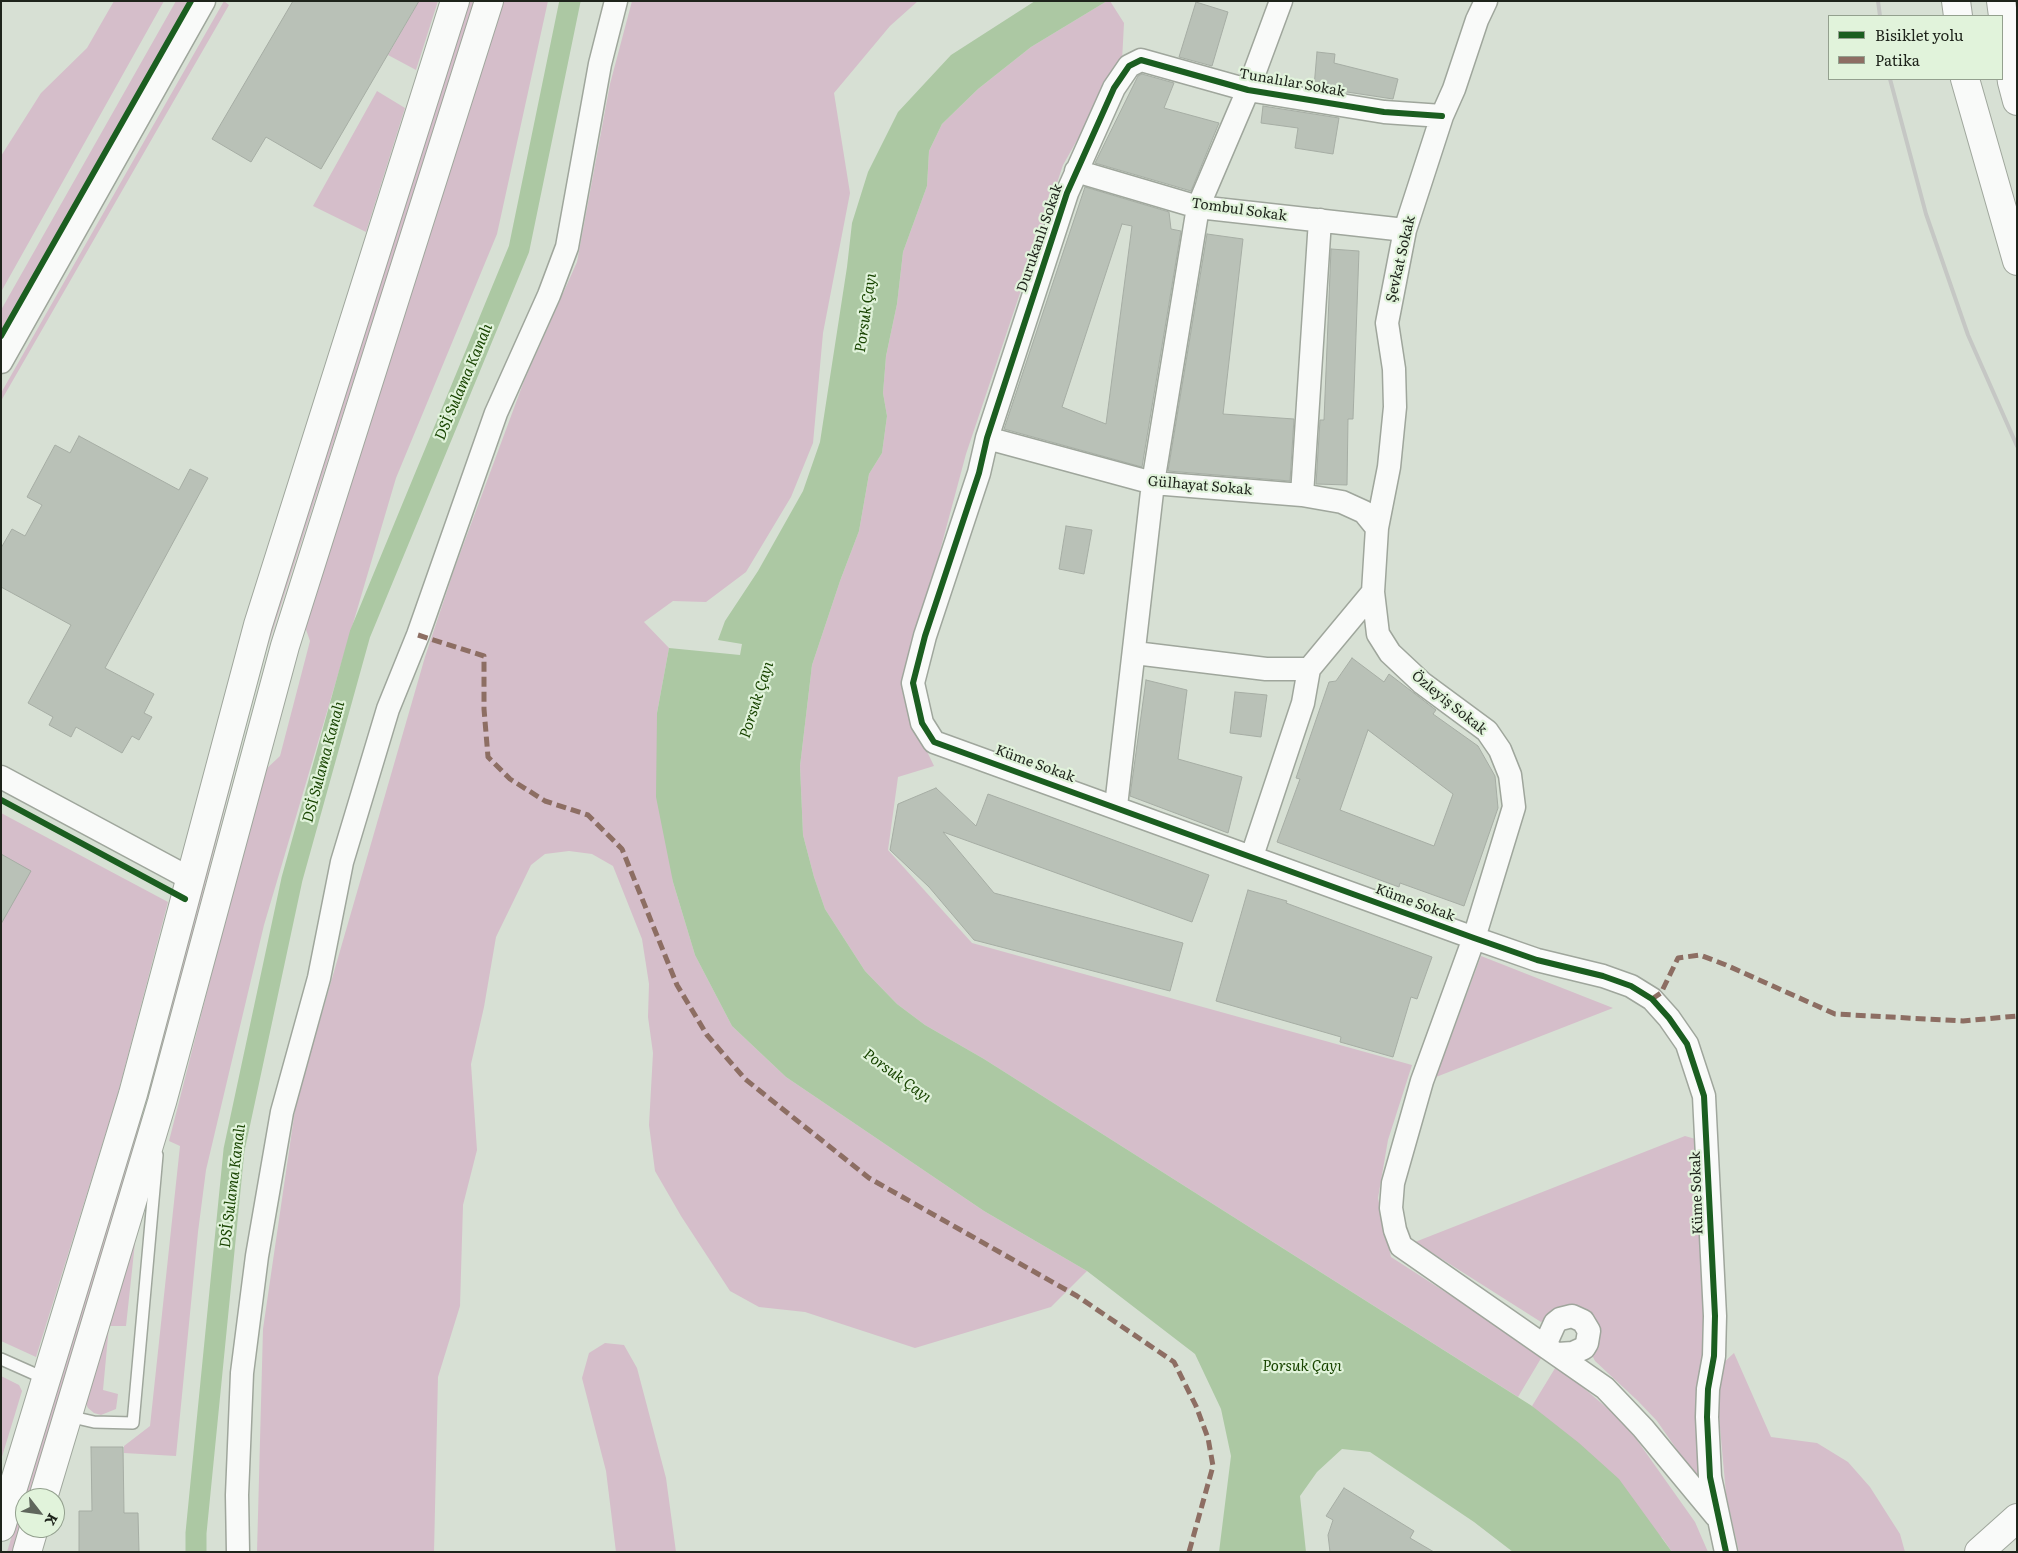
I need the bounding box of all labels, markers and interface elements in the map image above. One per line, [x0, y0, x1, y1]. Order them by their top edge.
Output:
legend [1828, 15, 2003, 80]
text: Bisiklet yolu [1875, 23, 1963, 46]
text: Patika [1875, 48, 1920, 71]
street label: Tunalılar Sokak [1238, 65, 1346, 101]
street label: Durukanlı Sokak [1014, 182, 1066, 294]
street label: Tombul Sokak [1190, 195, 1288, 225]
street label: Şevkat Sokak [1383, 214, 1419, 304]
water label: Porsuk Çayı [852, 272, 880, 354]
water label: DSİ Sulama Kanalı [431, 321, 497, 443]
street label: Gülhayat Sokak [1147, 473, 1253, 499]
water label: Porsuk Çayı [736, 659, 778, 741]
street label: Özleyiş Sokak [1408, 668, 1490, 738]
water label: DSİ Sulama Kanalı [299, 699, 349, 825]
street label: Küme Sokak [993, 742, 1077, 786]
street label: Küme Sokak [1373, 881, 1457, 925]
water label: Porsuk Çayı [860, 1045, 934, 1107]
water label: DSİ Sulama Kanalı [216, 1123, 250, 1249]
street label: Küme Sokak [1687, 1151, 1707, 1235]
water label: Porsuk Çayı [1262, 1358, 1342, 1376]
north arrow [15, 1488, 65, 1538]
text: K [41, 1510, 64, 1530]

